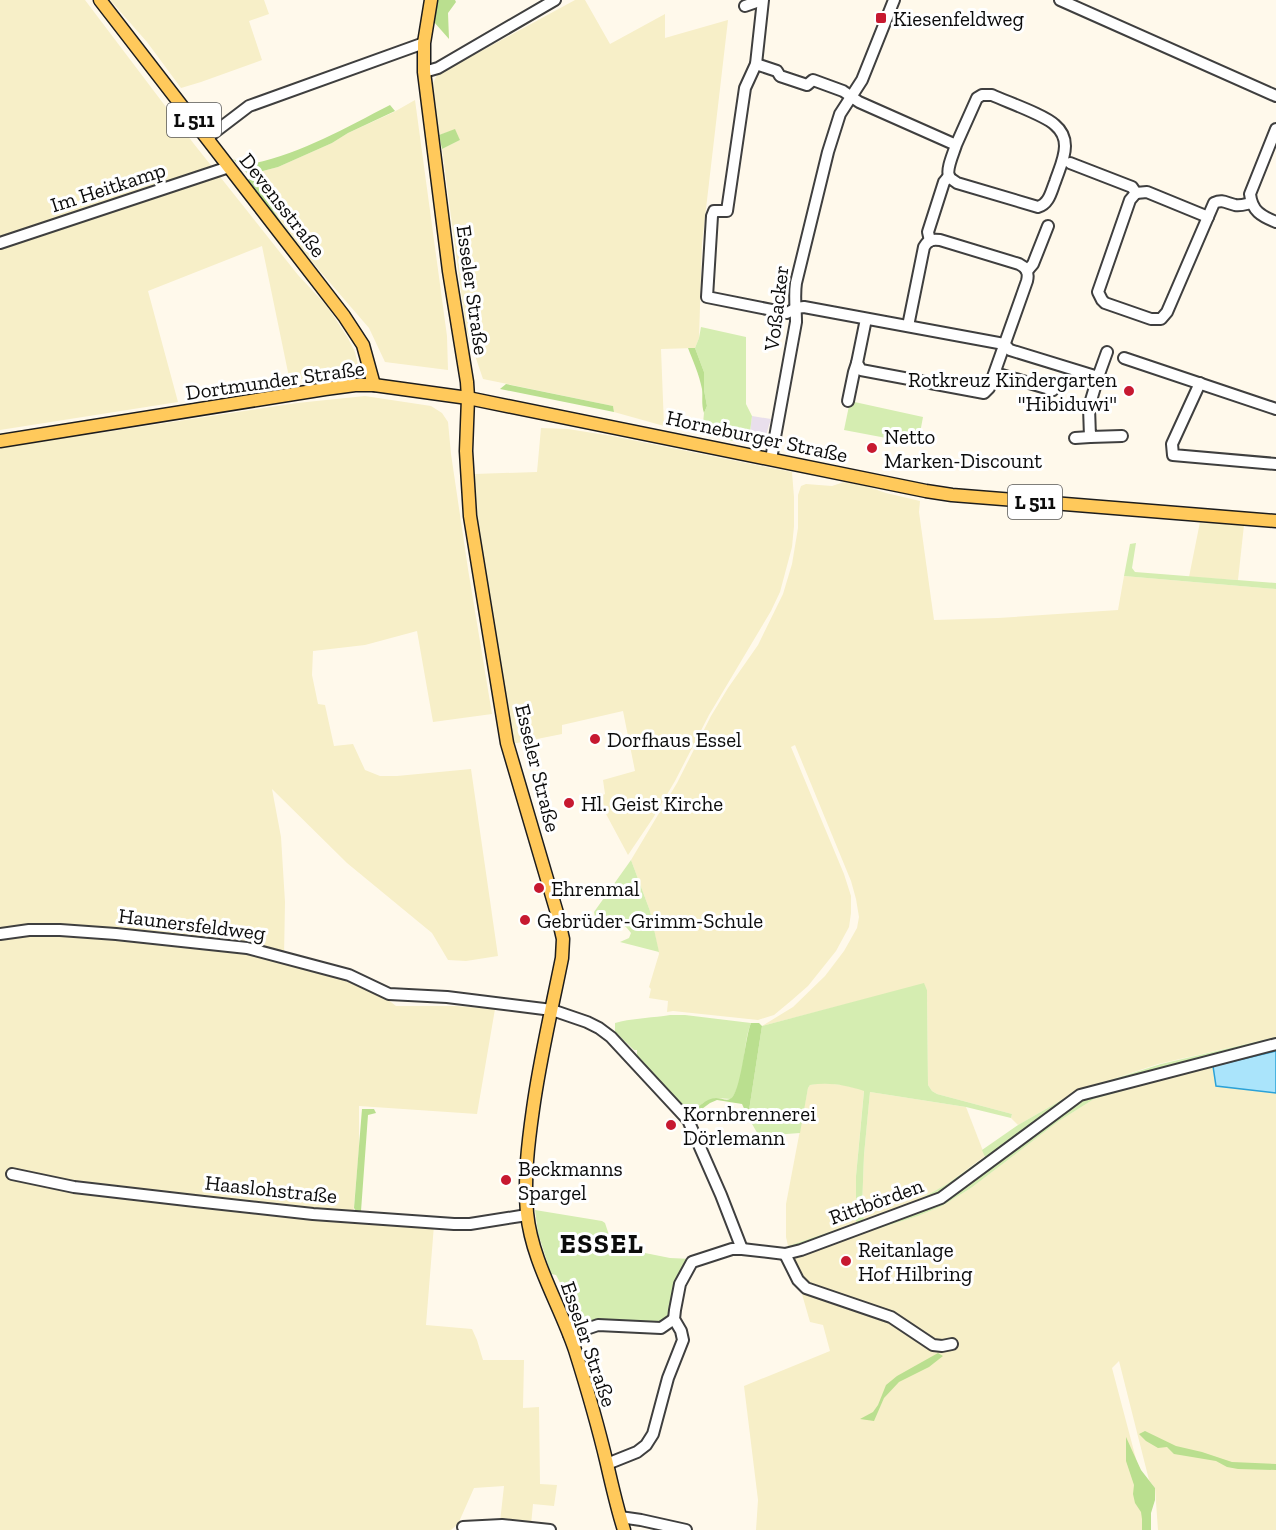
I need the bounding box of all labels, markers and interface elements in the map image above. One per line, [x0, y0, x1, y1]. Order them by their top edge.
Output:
place label: Kiesenfeldweg [893, 6, 1024, 31]
marker: Kiesenfeldweg [874, 11, 888, 25]
road number: L 511 [167, 103, 221, 137]
street label: Devensstraße [235, 148, 331, 262]
street label: Im Heitkamp [47, 157, 169, 217]
street label: Esseler Straße [452, 223, 494, 357]
street label: Voßacker [758, 264, 794, 353]
street label: Dortmunder Straße [184, 355, 366, 405]
place label: Rotkreuz Kindergarten "Hibiduwi" [908, 367, 1117, 416]
marker: Rotkreuz Kindergarten "Hibiduwi" [1122, 384, 1136, 398]
street label: Horneburger Straße [664, 405, 850, 467]
place label: Netto Marken-Discount [884, 424, 1042, 473]
marker: Netto Marken-Discount [865, 441, 879, 455]
road number: L 511 [1008, 485, 1062, 519]
street label: Esseler Straße [510, 701, 566, 835]
place label: Dorfhaus Essel [607, 727, 742, 752]
marker: Dorfhaus Essel [588, 732, 602, 746]
place label: Hl. Geist Kirche [581, 791, 723, 816]
marker: Hl. Geist Kirche [562, 796, 576, 810]
place label: Ehrenmal [551, 876, 640, 901]
marker: Ehrenmal [532, 881, 546, 895]
street label: Haunersfeldweg [117, 903, 268, 945]
place label: Gebrüder-Grimm-Schule [537, 908, 763, 933]
marker: Gebrüder-Grimm-Schule [518, 913, 532, 927]
place label: Kornbrennerei Dörlemann [683, 1101, 816, 1150]
marker: Kornbrennerei Dörlemann [664, 1118, 678, 1132]
place label: Beckmanns Spargel [518, 1156, 623, 1205]
street label: Haaslohstraße [204, 1170, 338, 1208]
street label: Rittbörden [825, 1172, 927, 1230]
marker: Beckmanns Spargel [499, 1173, 513, 1187]
district label: ESSEL [560, 1228, 644, 1260]
place label: Reitanlage Hof Hilbring [858, 1237, 973, 1286]
marker: Reitanlage Hof Hilbring [839, 1254, 853, 1268]
street label: Esseler Straße [556, 1278, 622, 1410]

